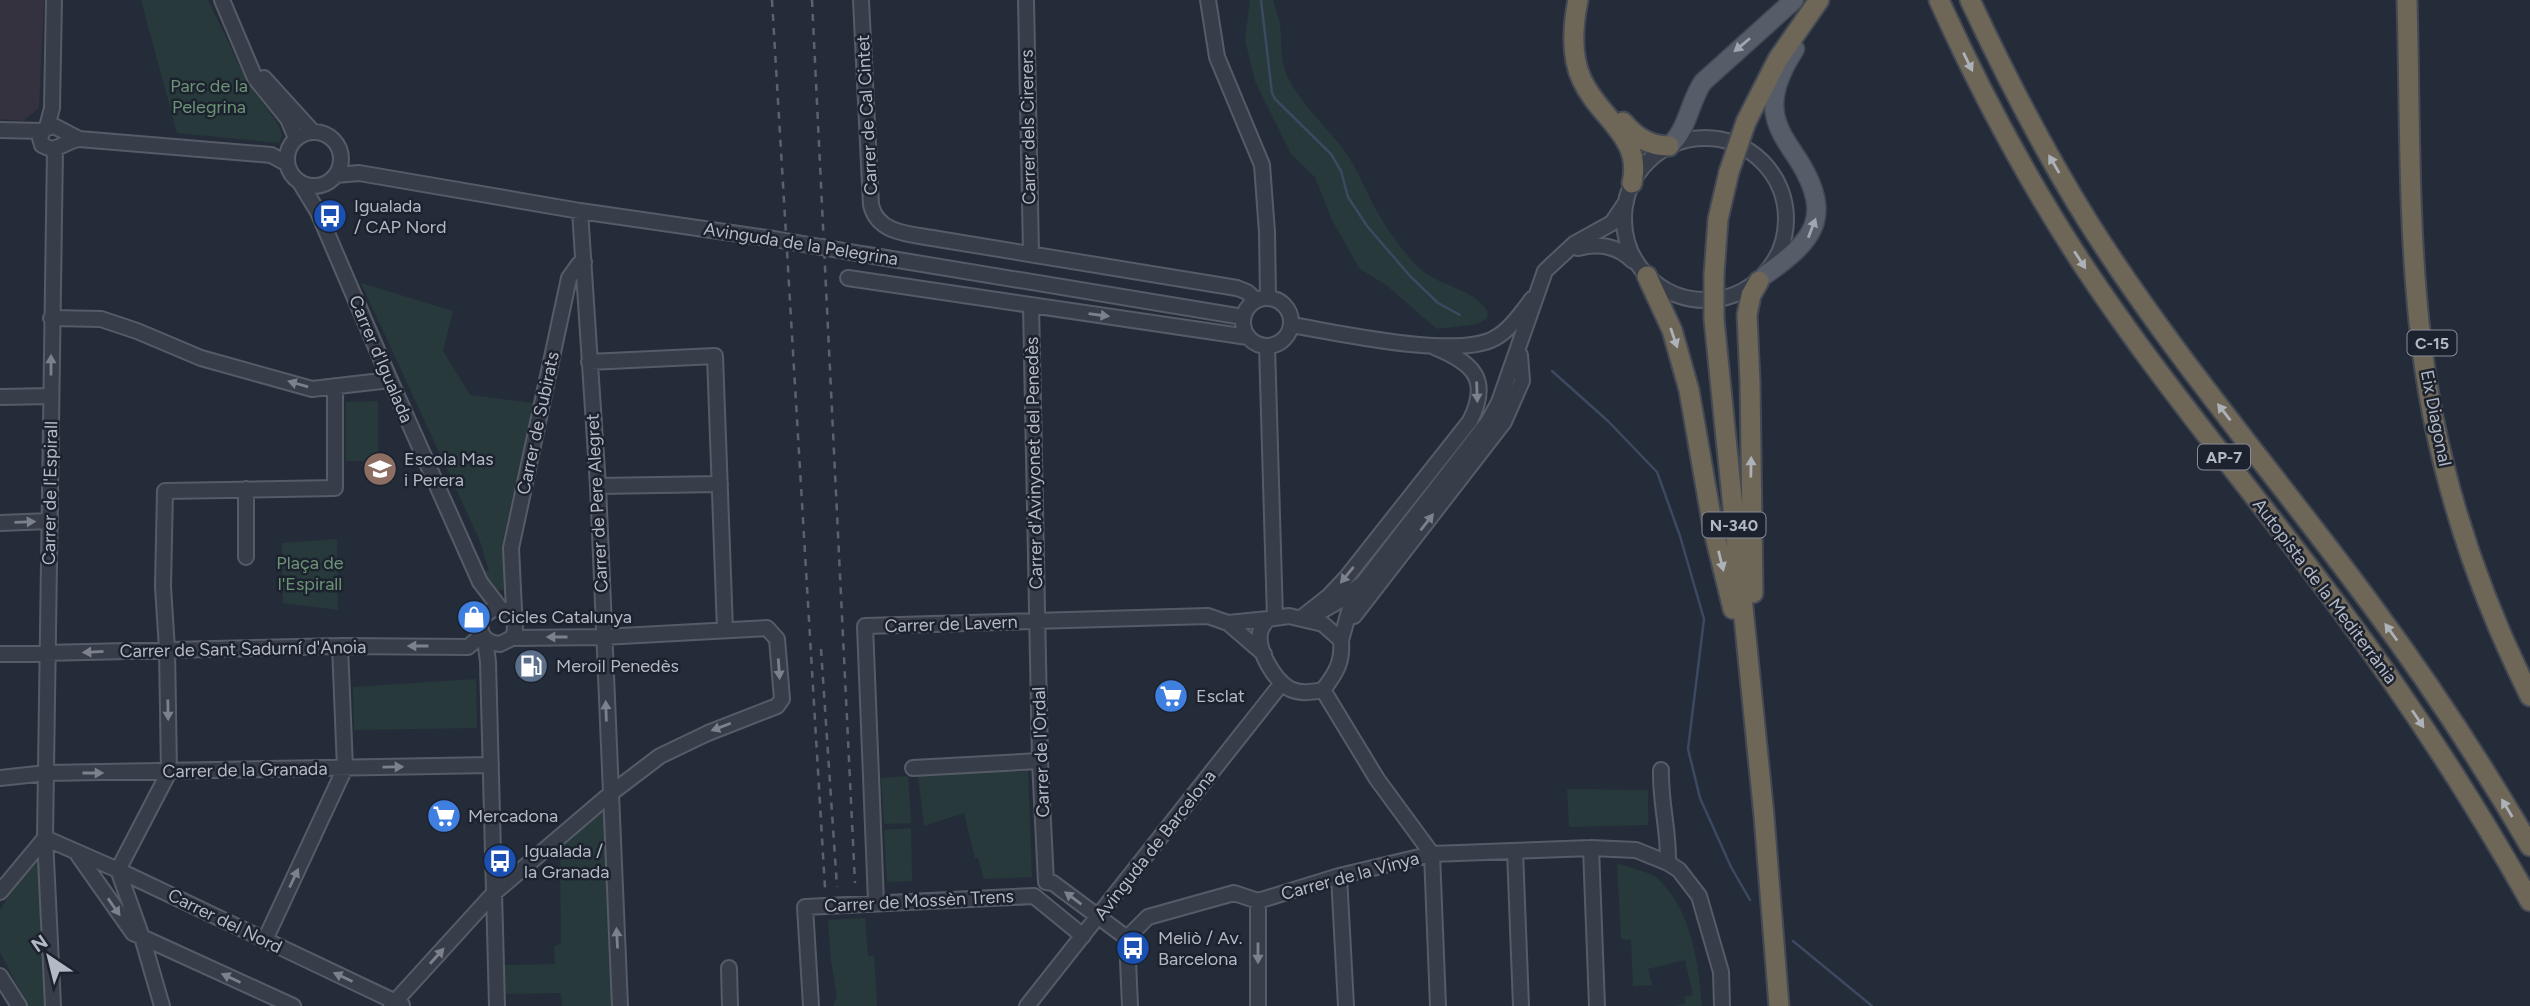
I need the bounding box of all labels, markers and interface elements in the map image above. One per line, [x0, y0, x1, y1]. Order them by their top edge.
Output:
street label: Carrer de Cal Cintet [852, 34, 882, 196]
one-way arrow [1734, 37, 1751, 52]
street label: Carrer dels Cirerers [1016, 49, 1040, 205]
one-way arrow [1962, 52, 1974, 72]
park label: Parc de la Pelegrina [170, 75, 248, 118]
one-way arrow [2048, 154, 2060, 173]
place label: Igualada / CAP Nord [354, 195, 446, 238]
bus stop icon: Igualada / CAP Nord [311, 197, 349, 235]
one-way arrow [1806, 217, 1817, 238]
street label: Avinguda de la Pelegrina [702, 218, 900, 270]
one-way arrow [2073, 250, 2086, 269]
street label: Carrer d'Igualada [344, 292, 418, 426]
one-way arrow [1088, 309, 1110, 320]
one-way arrow [1669, 328, 1680, 349]
road number: C-15 [2408, 330, 2456, 356]
street label: Carrer d'Avinyonet del Penedès [1021, 337, 1047, 589]
street label: Carrer de Subirats [512, 349, 564, 497]
one-way arrow [45, 354, 57, 376]
street label: Eix Diagonal [2416, 368, 2456, 468]
one-way arrow [287, 379, 308, 389]
one-way arrow [1471, 381, 1483, 403]
one-way arrow [2217, 403, 2232, 421]
street label: Carrer de Pere Alegret [581, 413, 613, 593]
street label: Carrer de l'Espirall [38, 421, 62, 565]
road number: AP-7 [2198, 445, 2250, 470]
place label: Escola Mas i Perera [404, 448, 494, 491]
school or university icon: Escola Mas i Perera [361, 450, 399, 488]
one-way arrow [1745, 455, 1757, 477]
street label: Autopista de la Mediterrània [2248, 494, 2402, 688]
road number: N-340 [1702, 512, 1766, 538]
one-way arrow [1420, 513, 1435, 531]
one-way arrow [14, 517, 36, 528]
one-way arrow [1716, 550, 1727, 572]
park label: Plaça de l'Espirall [276, 552, 344, 595]
one-way arrow [1340, 565, 1355, 583]
shop icon: Cicles Catalunya [455, 598, 493, 636]
place label: Cicles Catalunya [498, 606, 632, 628]
street label: Carrer de Lavern [884, 611, 1018, 637]
one-way arrow [2385, 623, 2399, 641]
one-way arrow [546, 631, 568, 643]
street label: Carrer de Sant Sadurní d'Anoia [119, 636, 367, 662]
one-way arrow [407, 640, 429, 652]
one-way arrow [81, 647, 103, 658]
fuel station icon: Meroil Penedès [512, 647, 550, 685]
place label: Meroil Penedès [556, 655, 679, 677]
one-way arrow [774, 658, 785, 680]
supermarket icon: Esclat [1152, 677, 1190, 715]
place label: Esclat [1196, 685, 1245, 707]
street label: Carrer de l'Ordal [1028, 686, 1054, 818]
one-way arrow [601, 699, 612, 721]
one-way arrow [162, 700, 174, 722]
one-way arrow [2411, 710, 2425, 728]
one-way arrow [711, 722, 732, 733]
street label: Carrer de la Granada [162, 758, 328, 782]
one-way arrow [383, 761, 405, 773]
street label: Avinguda de Barcelona [1089, 765, 1221, 925]
one-way arrow [82, 767, 104, 779]
supermarket icon: Mercadona [425, 797, 463, 835]
one-way arrow [2501, 798, 2514, 817]
place label: Mercadona [468, 805, 558, 827]
place label: Igualada / la Granada [524, 840, 609, 883]
bus stop icon: Igualada / la Granada [481, 842, 519, 880]
street label: Carrer de la Vinya [1279, 847, 1421, 905]
one-way arrow [288, 868, 299, 888]
street label: Carrer del Nord [164, 884, 286, 958]
street label: Carrer de Mossèn Trens [824, 885, 1014, 917]
one-way arrow [1064, 891, 1082, 905]
one-way arrow [107, 898, 121, 916]
north arrow [14, 922, 84, 992]
one-way arrow [611, 927, 622, 949]
place label: Meliò / Av. Barcelona [1158, 927, 1243, 970]
bus stop icon: Meliò / Av. Barcelona [1114, 929, 1152, 967]
text: N [27, 930, 52, 957]
one-way arrow [1252, 943, 1264, 965]
one-way arrow [429, 947, 445, 965]
one-way arrow [333, 971, 353, 983]
one-way arrow [221, 972, 241, 983]

